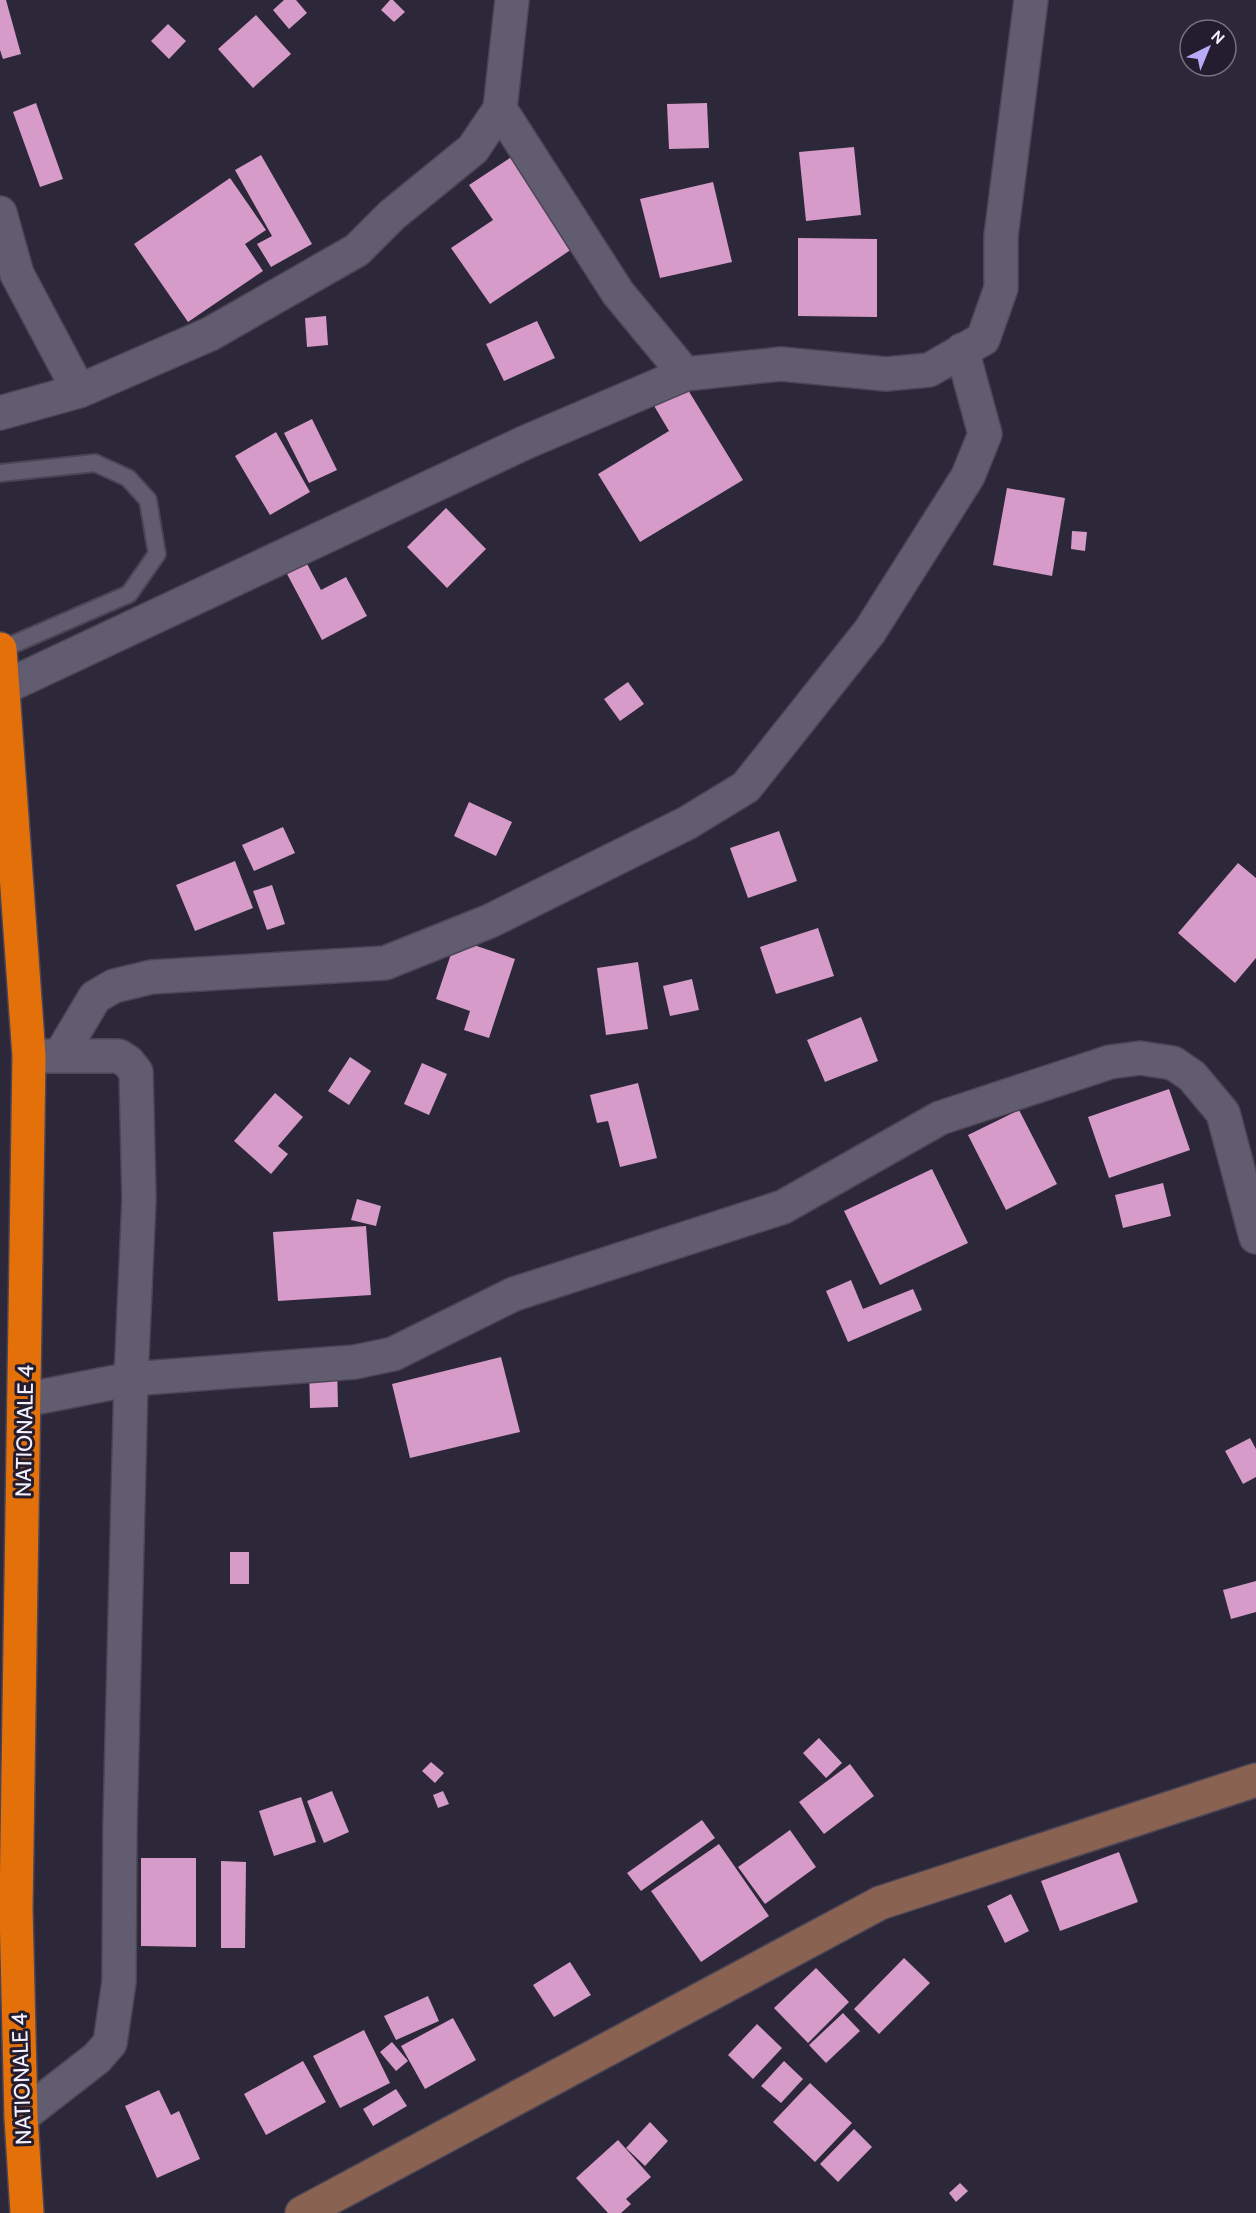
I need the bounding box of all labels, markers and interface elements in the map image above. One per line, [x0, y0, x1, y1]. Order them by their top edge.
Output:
north arrow [1178, 18, 1238, 78]
text: N [1207, 27, 1229, 48]
street label: NATIONALE 4 [10, 1364, 39, 1497]
street label: NATIONALE 4 [6, 2012, 37, 2145]

